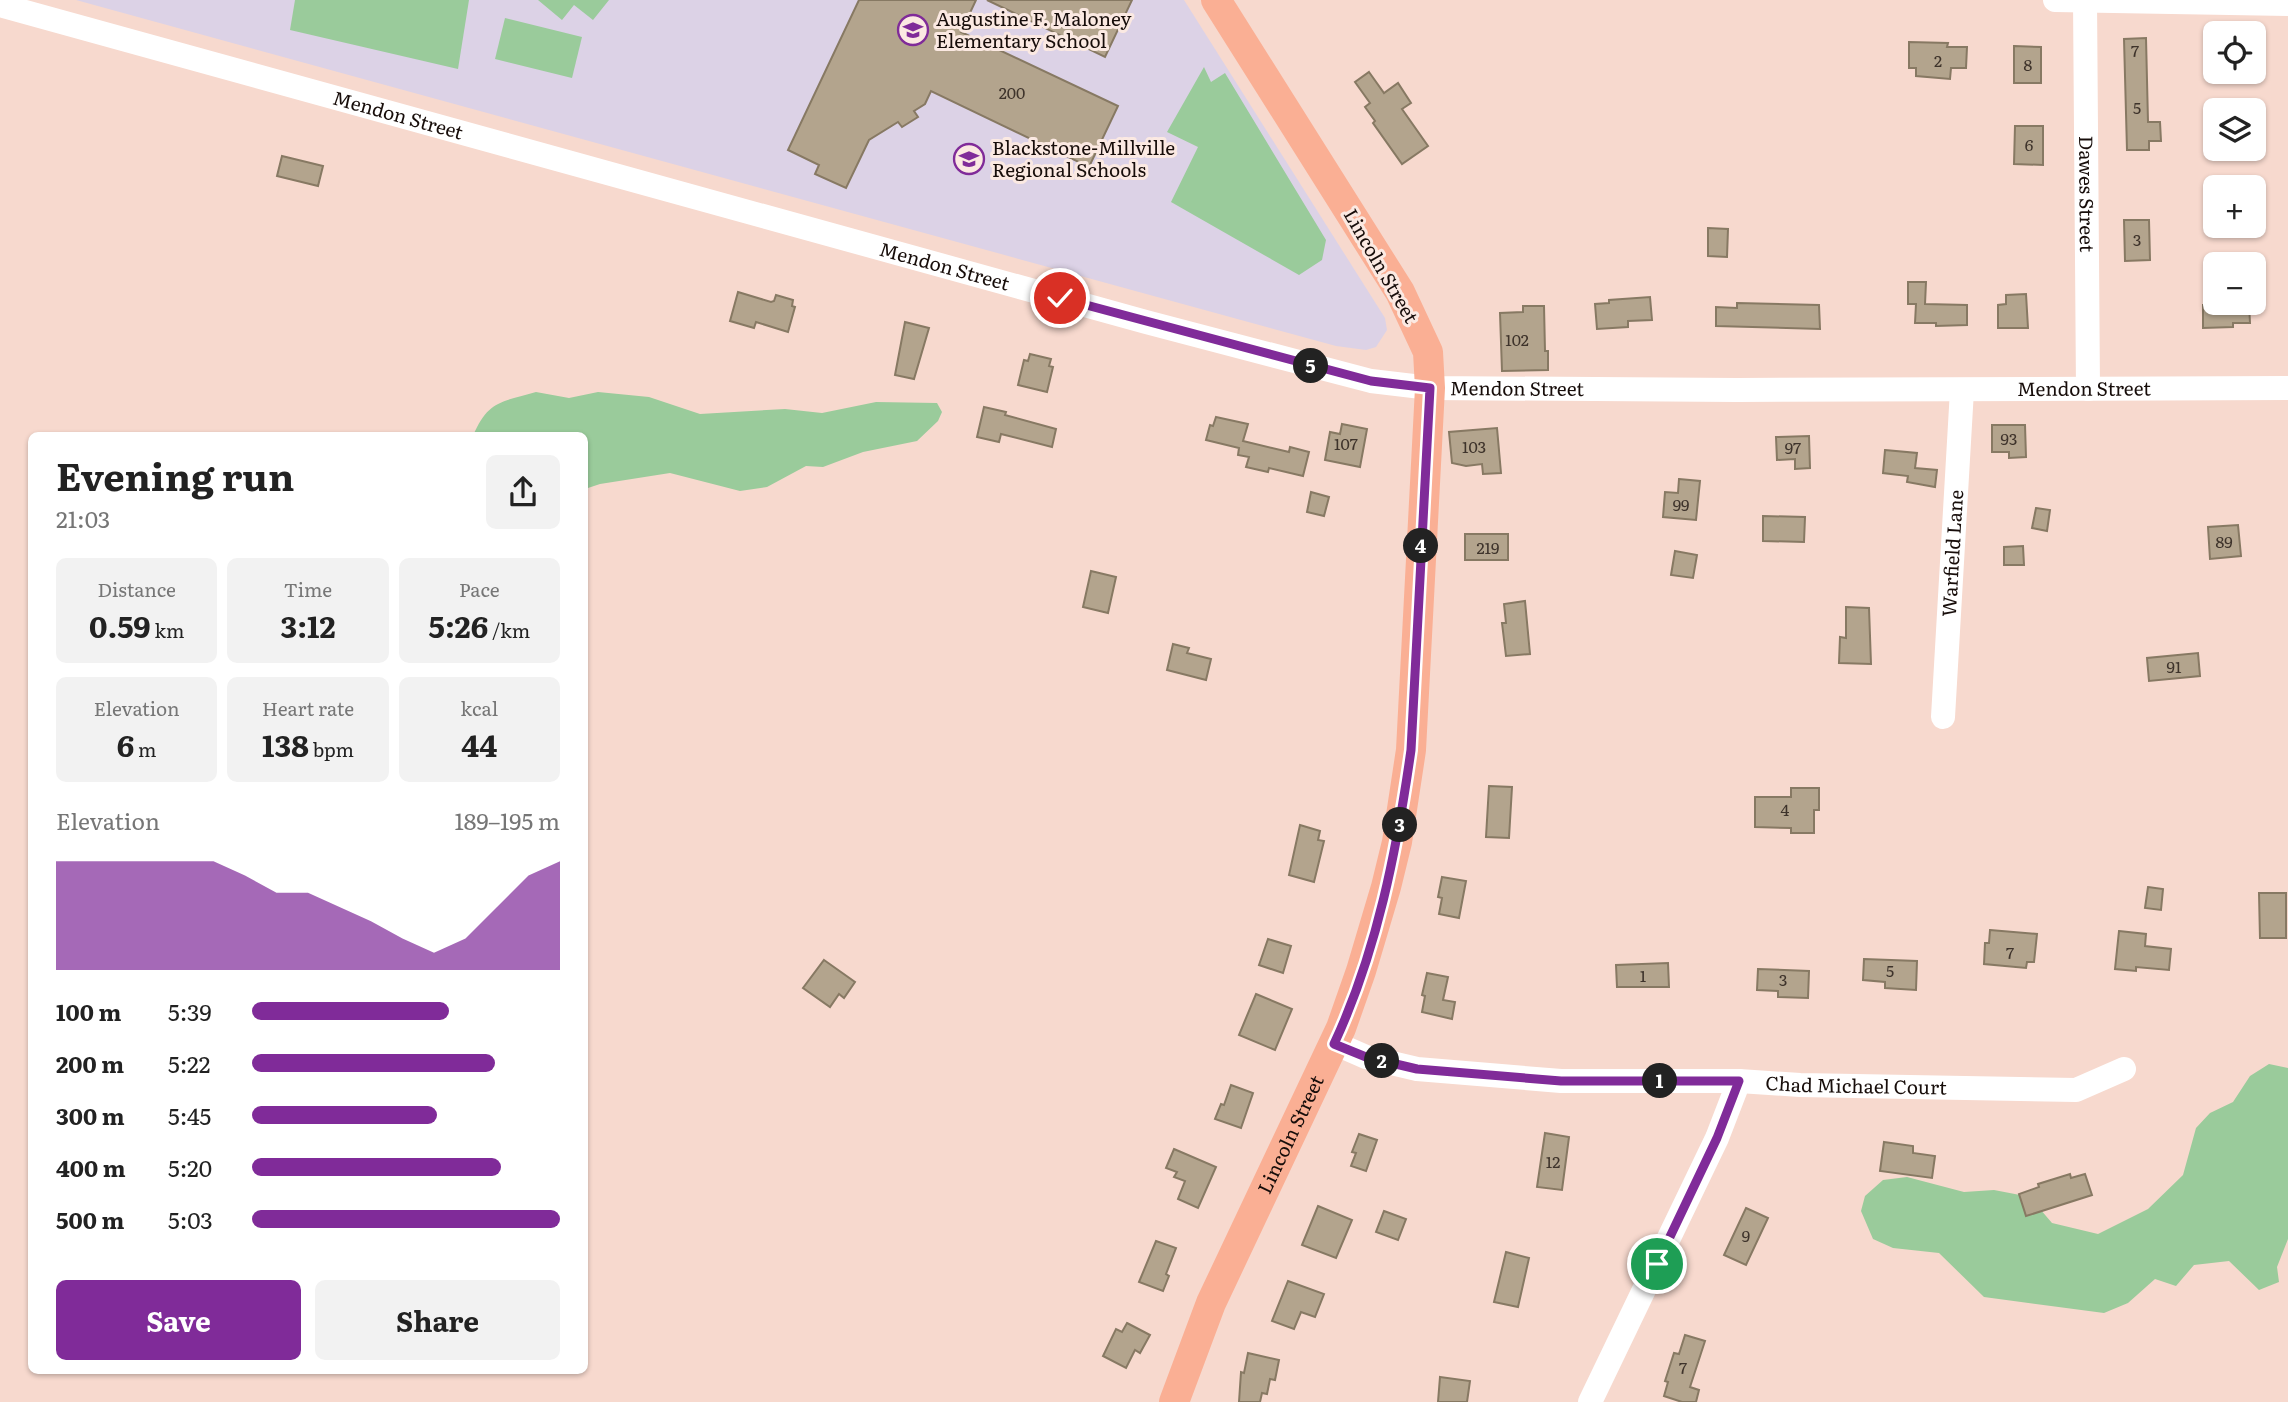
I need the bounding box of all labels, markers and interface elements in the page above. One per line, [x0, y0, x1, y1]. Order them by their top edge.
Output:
place label: Augustine F. Maloney Elementary School [936, 4, 1132, 54]
school or university icon: Augustine F. Maloney Elementary School [896, 13, 930, 47]
map controls [2203, 21, 2266, 315]
button: locate [2203, 21, 2266, 84]
house number: 7 [2131, 38, 2139, 62]
house number: 2 [1934, 48, 1942, 72]
house number: 8 [2024, 52, 2033, 76]
house number: 200 [999, 80, 1025, 104]
street label: Mendon Street [330, 83, 467, 146]
house number: 5 [2133, 95, 2141, 119]
button: layers [2203, 98, 2266, 161]
house number: 6 [2025, 132, 2034, 156]
place label: Blackstone-Millville Regional Schools [992, 133, 1175, 183]
street label: Dawes Street [2073, 136, 2102, 253]
school or university icon: Blackstone-Millville Regional Schools [952, 142, 986, 176]
button: + [2203, 175, 2266, 238]
street label: Lincoln Street [1338, 203, 1426, 328]
house number: 3 [2133, 227, 2141, 251]
street label: Mendon Street [876, 234, 1013, 297]
button: − [2203, 252, 2266, 315]
pin [1030, 268, 1090, 328]
icon: check [1041, 279, 1079, 317]
house number: 102 [1505, 327, 1529, 351]
pin: 5 [1294, 348, 1328, 384]
text: 5 [1305, 351, 1316, 379]
street label: Mendon Street [1450, 373, 1584, 402]
street label: Mendon Street [2017, 373, 2151, 402]
house number: 93 [2000, 426, 2018, 450]
house number: 107 [1334, 431, 1358, 455]
house number: 103 [1462, 434, 1486, 458]
house number: 97 [1785, 435, 1801, 459]
text: Evening run [56, 446, 294, 503]
button: share [486, 455, 560, 529]
street label: Warfield Lane [1934, 489, 1969, 618]
house number: 99 [1673, 492, 1689, 516]
text: 21:03 [56, 501, 110, 535]
pin: 4 [1404, 528, 1438, 564]
house number: 89 [2215, 529, 2233, 553]
text: 4 [1415, 531, 1426, 559]
house number: 219 [1477, 535, 1500, 559]
text: Distance [97, 575, 176, 603]
text: Time [284, 575, 332, 603]
text: Pace [459, 575, 500, 603]
text: 0.59 [89, 603, 151, 647]
text: 3:12 [280, 603, 336, 647]
text: 5:26 [429, 603, 488, 647]
text: km [151, 616, 184, 644]
text: /km [488, 616, 530, 644]
house number: 91 [2167, 654, 2182, 678]
text: Elevation [94, 694, 180, 722]
text: Heart rate [262, 694, 354, 722]
text: kcal [461, 694, 498, 722]
text: 6 [117, 722, 134, 766]
text: 138 [262, 722, 309, 766]
text: 44 [461, 722, 497, 766]
text: m [134, 735, 157, 763]
text: bpm [309, 735, 354, 763]
house number: 4 [1781, 797, 1790, 821]
text: Elevation [56, 803, 160, 837]
text: 189–195 m [454, 803, 560, 837]
pin: 3 [1382, 808, 1418, 842]
text: 3 [1394, 810, 1405, 838]
house number: 7 [2006, 940, 2014, 964]
house number: 5 [1886, 958, 1894, 982]
house number: 1 [1640, 963, 1647, 987]
house number: 3 [1779, 967, 1787, 991]
text: 100 m [56, 994, 121, 1028]
text: 5:39 [168, 994, 212, 1028]
pin: 2 [1364, 1044, 1400, 1078]
text: 200 m [56, 1046, 124, 1080]
text: 5:22 [168, 1046, 210, 1080]
text: 2 [1376, 1046, 1387, 1074]
pin: 1 [1642, 1064, 1678, 1098]
text: 1 [1656, 1066, 1663, 1094]
street label: Chad Michael Court [1765, 1068, 1947, 1101]
street label: Lincoln Street [1250, 1070, 1330, 1198]
text: 300 m [56, 1098, 125, 1132]
text: 5:45 [168, 1098, 211, 1132]
house number: 12 [1546, 1149, 1560, 1173]
text: 400 m [56, 1150, 126, 1184]
text: 5:20 [168, 1150, 212, 1184]
text: 500 m [56, 1202, 124, 1236]
text: 5:03 [168, 1202, 213, 1236]
house number: 9 [1742, 1223, 1750, 1247]
pin [1627, 1234, 1687, 1294]
icon: arrive [1638, 1245, 1676, 1283]
button: Save [56, 1280, 301, 1360]
button: Share [315, 1280, 560, 1360]
house number: 7 [1679, 1355, 1687, 1379]

